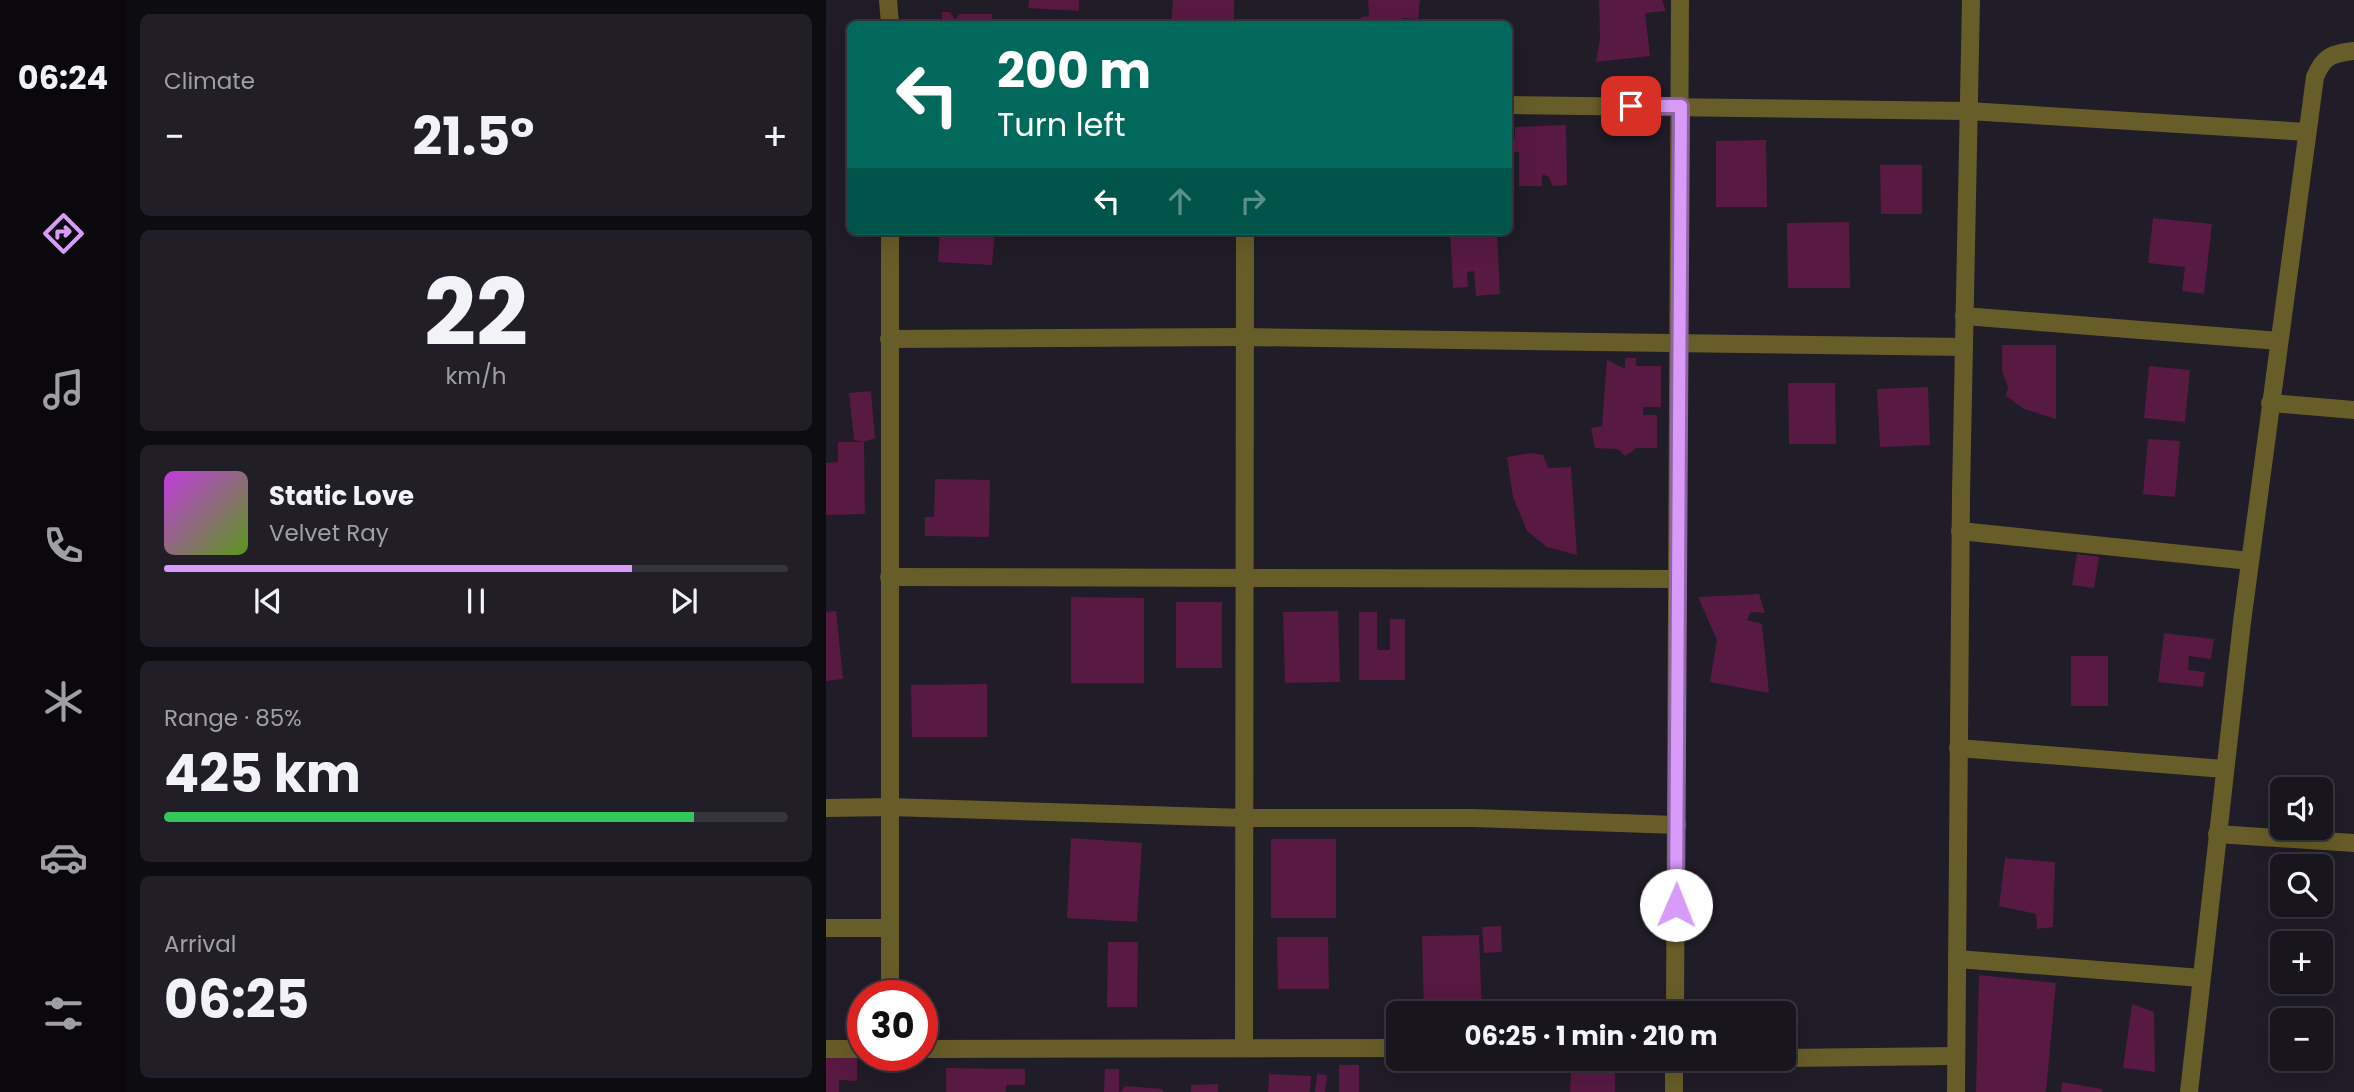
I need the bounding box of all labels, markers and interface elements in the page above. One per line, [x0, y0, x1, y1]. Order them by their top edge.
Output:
text: 200 m [997, 37, 1151, 105]
icon: left [882, 49, 973, 140]
text: 06:24 [18, 55, 108, 100]
text: Climate [164, 65, 255, 97]
pin [1601, 76, 1661, 136]
icon: arrive [1612, 87, 1650, 125]
text: 21.5° [413, 100, 534, 173]
text: Turn left [997, 102, 1126, 147]
text: − [164, 110, 185, 163]
text: + [762, 110, 788, 163]
icon: left [1088, 182, 1126, 220]
icon: ahead [1161, 182, 1199, 220]
icon: right [1234, 182, 1272, 220]
icon: directions [39, 209, 88, 258]
text: 22 [424, 249, 528, 377]
text: km/h [445, 360, 507, 392]
icon: music [39, 365, 88, 414]
text: Static Love [269, 478, 414, 514]
text: Velvet Ray [269, 517, 389, 549]
icon: phone [39, 521, 88, 570]
icon: previous [249, 582, 287, 620]
icon: pause [457, 582, 495, 620]
icon: next [665, 582, 703, 620]
icon: climate [39, 677, 88, 726]
text: Range · 85% [164, 702, 302, 734]
text: 425 km [164, 737, 361, 810]
map controls [2270, 777, 2333, 1071]
button: sound [2270, 777, 2333, 840]
icon: car [39, 833, 88, 882]
button: search [2270, 854, 2333, 917]
position arrow [1639, 868, 1713, 942]
text: Arrival [164, 928, 236, 960]
button: + [2270, 931, 2333, 994]
text: 06:25 [164, 963, 309, 1036]
speed limit sign: 30 [847, 980, 938, 1071]
icon: filters [39, 989, 88, 1038]
button: − [2270, 1008, 2333, 1071]
text: 06:25 · 1 min · 210 m [1465, 1018, 1717, 1054]

